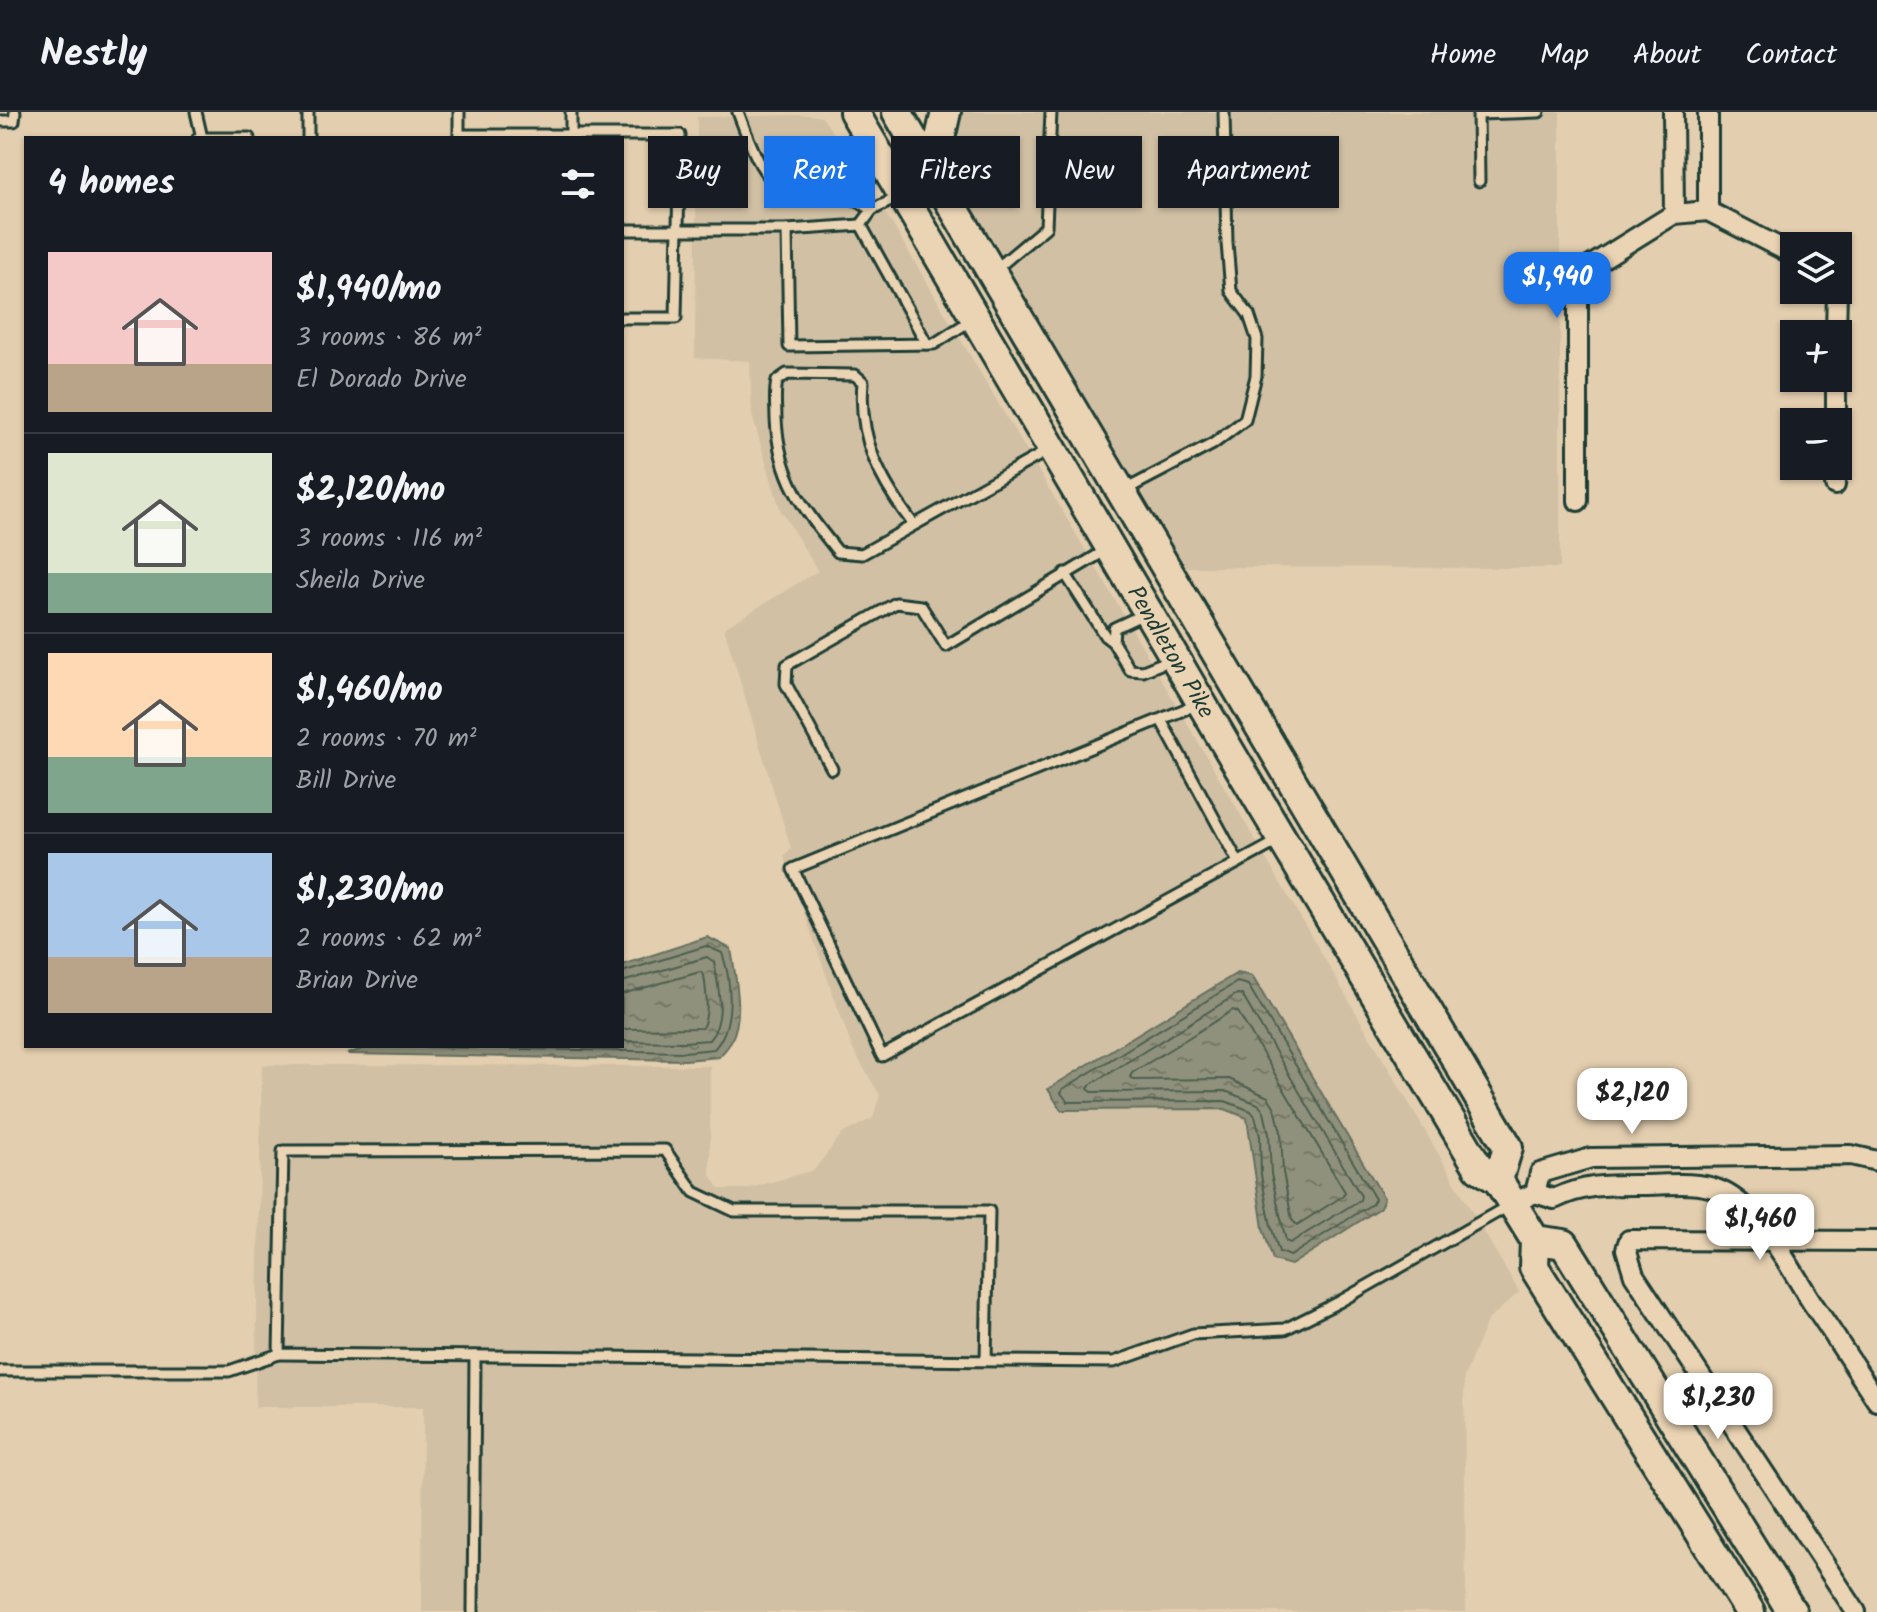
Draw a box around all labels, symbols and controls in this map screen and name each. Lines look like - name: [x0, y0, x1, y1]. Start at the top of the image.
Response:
- text: Nestly: [40, 25, 147, 85]
- text: Home: [1430, 33, 1496, 78]
- text: Map: [1540, 33, 1589, 78]
- text: About: [1633, 33, 1701, 78]
- text: Contact: [1745, 33, 1837, 78]
- chip: Buy: [648, 136, 748, 208]
- chip: Rent: [764, 136, 875, 208]
- chip: Filters: [891, 136, 1020, 208]
- chip: New: [1036, 136, 1142, 208]
- chip: Apartment: [1158, 136, 1339, 208]
- text: 4 homes: [48, 157, 175, 211]
- icon: filters: [556, 162, 600, 206]
- map controls: [1780, 232, 1852, 480]
- button: layers: [1780, 232, 1852, 304]
- pin: $1,940: [1492, 252, 1622, 320]
- text: $1,940: [1522, 257, 1592, 299]
- text: $1,940/mo: [296, 263, 441, 317]
- icon: home: [112, 284, 208, 380]
- text: 3 rooms · 86 m²: [296, 317, 481, 359]
- button: +: [1780, 320, 1852, 392]
- text: El Dorado Drive: [296, 359, 467, 401]
- button: −: [1780, 408, 1852, 480]
- text: $2,120/mo: [296, 464, 445, 518]
- icon: home: [112, 485, 208, 581]
- text: 3 rooms · 116 m²: [296, 518, 482, 560]
- text: Sheila Drive: [296, 560, 425, 602]
- street label: Pendleton Pike: [1115, 578, 1225, 727]
- text: $1,460/mo: [296, 664, 443, 718]
- icon: home: [112, 685, 208, 781]
- text: 2 rooms · 70 m²: [296, 718, 477, 760]
- text: Bill Drive: [296, 760, 396, 802]
- text: $1,230/mo: [296, 864, 444, 918]
- icon: home: [112, 885, 208, 981]
- text: 2 rooms · 62 m²: [296, 918, 481, 960]
- text: Brian Drive: [296, 960, 418, 1002]
- pin: $2,120: [1567, 1068, 1697, 1136]
- text: $2,120: [1595, 1073, 1669, 1115]
- pin: $1,460: [1695, 1194, 1825, 1262]
- text: $1,460: [1724, 1199, 1796, 1241]
- pin: $1,230: [1653, 1373, 1783, 1441]
- text: $1,230: [1682, 1378, 1754, 1420]

